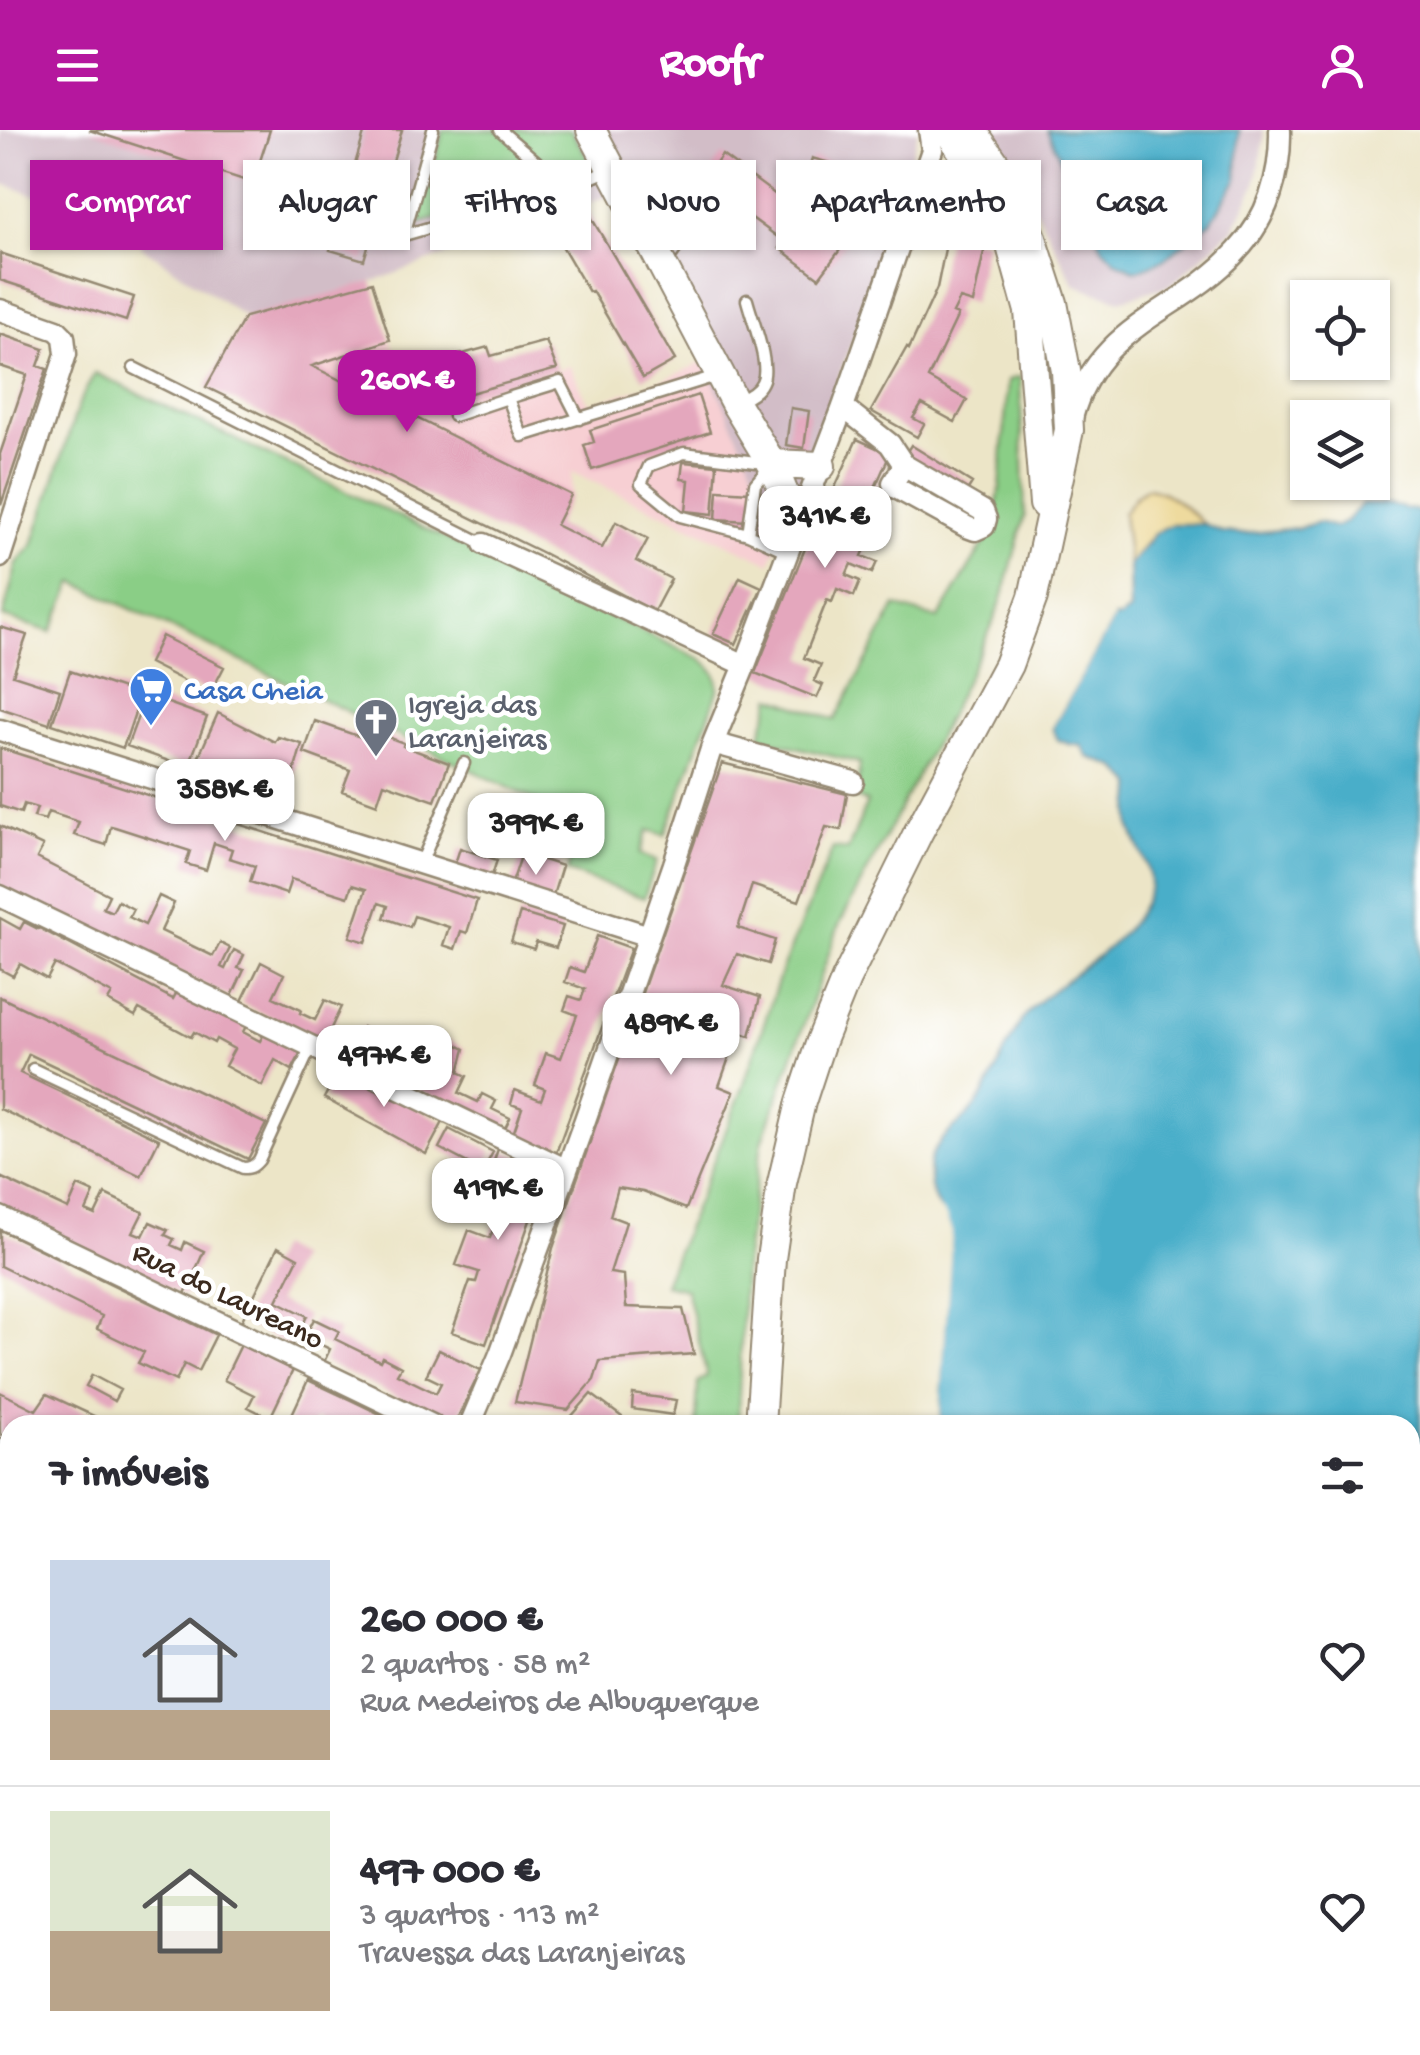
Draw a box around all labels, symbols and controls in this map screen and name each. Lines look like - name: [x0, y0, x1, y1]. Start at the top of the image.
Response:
- icon: menu: [50, 38, 105, 93]
- icon: person: [1315, 38, 1370, 93]
- text: Roofr: [660, 39, 760, 92]
- chip: Comprar: [30, 160, 223, 250]
- chip: Alugar: [243, 160, 410, 250]
- chip: Filtros: [430, 160, 591, 250]
- chip: Novo: [611, 160, 756, 250]
- chip: Apartamento: [776, 160, 1041, 250]
- chip: Casa: [1061, 160, 1202, 250]
- map controls: [1290, 280, 1390, 500]
- button: locate: [1290, 280, 1390, 380]
- pin: 260K €: [326, 350, 488, 435]
- text: 260K €: [360, 363, 454, 401]
- button: layers: [1290, 400, 1390, 500]
- pin: 341K €: [744, 486, 906, 571]
- text: 341K €: [781, 499, 869, 537]
- supermarket icon: Casa Cheia: [128, 666, 174, 727]
- place label: Casa Cheia: [184, 676, 324, 711]
- place label: Igreja das Laranjeiras: [408, 690, 547, 759]
- church icon: Igreja das Laranjeiras: [353, 697, 399, 758]
- pin: 358K €: [144, 759, 306, 844]
- text: 358K €: [177, 772, 273, 810]
- pin: 399K €: [455, 793, 617, 878]
- text: 399K €: [490, 806, 582, 844]
- pin: 489K €: [590, 993, 752, 1078]
- text: 489K €: [625, 1006, 717, 1044]
- pin: 497K €: [303, 1025, 465, 1110]
- text: 497K €: [338, 1038, 430, 1076]
- pin: 419K €: [417, 1158, 579, 1243]
- text: 419K €: [454, 1171, 542, 1209]
- street label: Rua do Laureano: [126, 1237, 328, 1359]
- icon: filters: [1315, 1448, 1370, 1503]
- text: 7 imóveis: [50, 1451, 207, 1500]
- text: 260 000 €: [360, 1598, 542, 1647]
- icon: home: [130, 1600, 250, 1720]
- icon: heart: [1315, 1633, 1370, 1688]
- text: 2 quartos · 58 m²: [360, 1647, 591, 1685]
- text: Rua Medeiros de Albuquerque: [360, 1685, 759, 1723]
- text: 497 000 €: [360, 1849, 539, 1898]
- icon: home: [130, 1851, 250, 1971]
- icon: heart: [1315, 1884, 1370, 1939]
- text: 3 quartos · 113 m²: [360, 1898, 600, 1936]
- text: Travessa das Laranjeiras: [360, 1936, 684, 1974]

